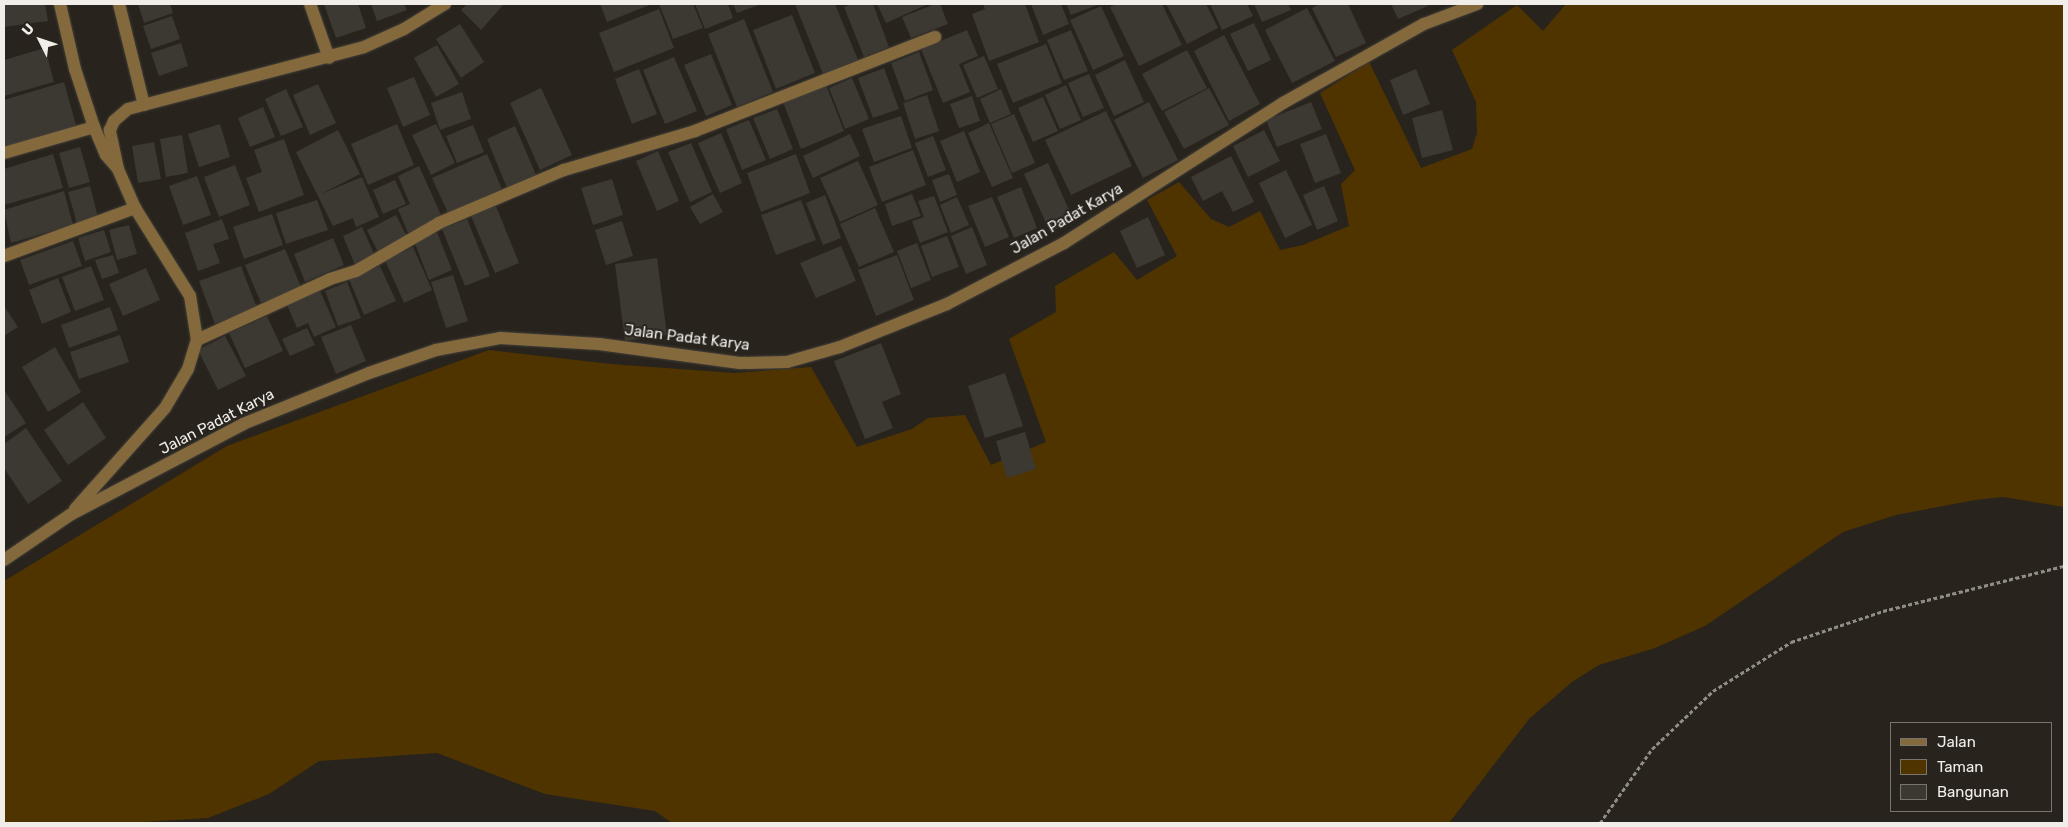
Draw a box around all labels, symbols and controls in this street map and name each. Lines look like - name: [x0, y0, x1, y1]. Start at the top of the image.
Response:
- north arrow: [15, 15, 65, 65]
- text: U: [19, 20, 38, 39]
- street label: Jalan Padat Karya: [1008, 180, 1126, 258]
- street label: Jalan Padat Karya: [623, 321, 751, 355]
- street label: Jalan Padat Karya: [157, 385, 277, 459]
- legend: [1890, 722, 2053, 812]
- text: Jalan: [1937, 733, 1976, 751]
- text: Taman: [1937, 758, 1983, 776]
- text: Bangunan: [1937, 783, 2009, 801]

